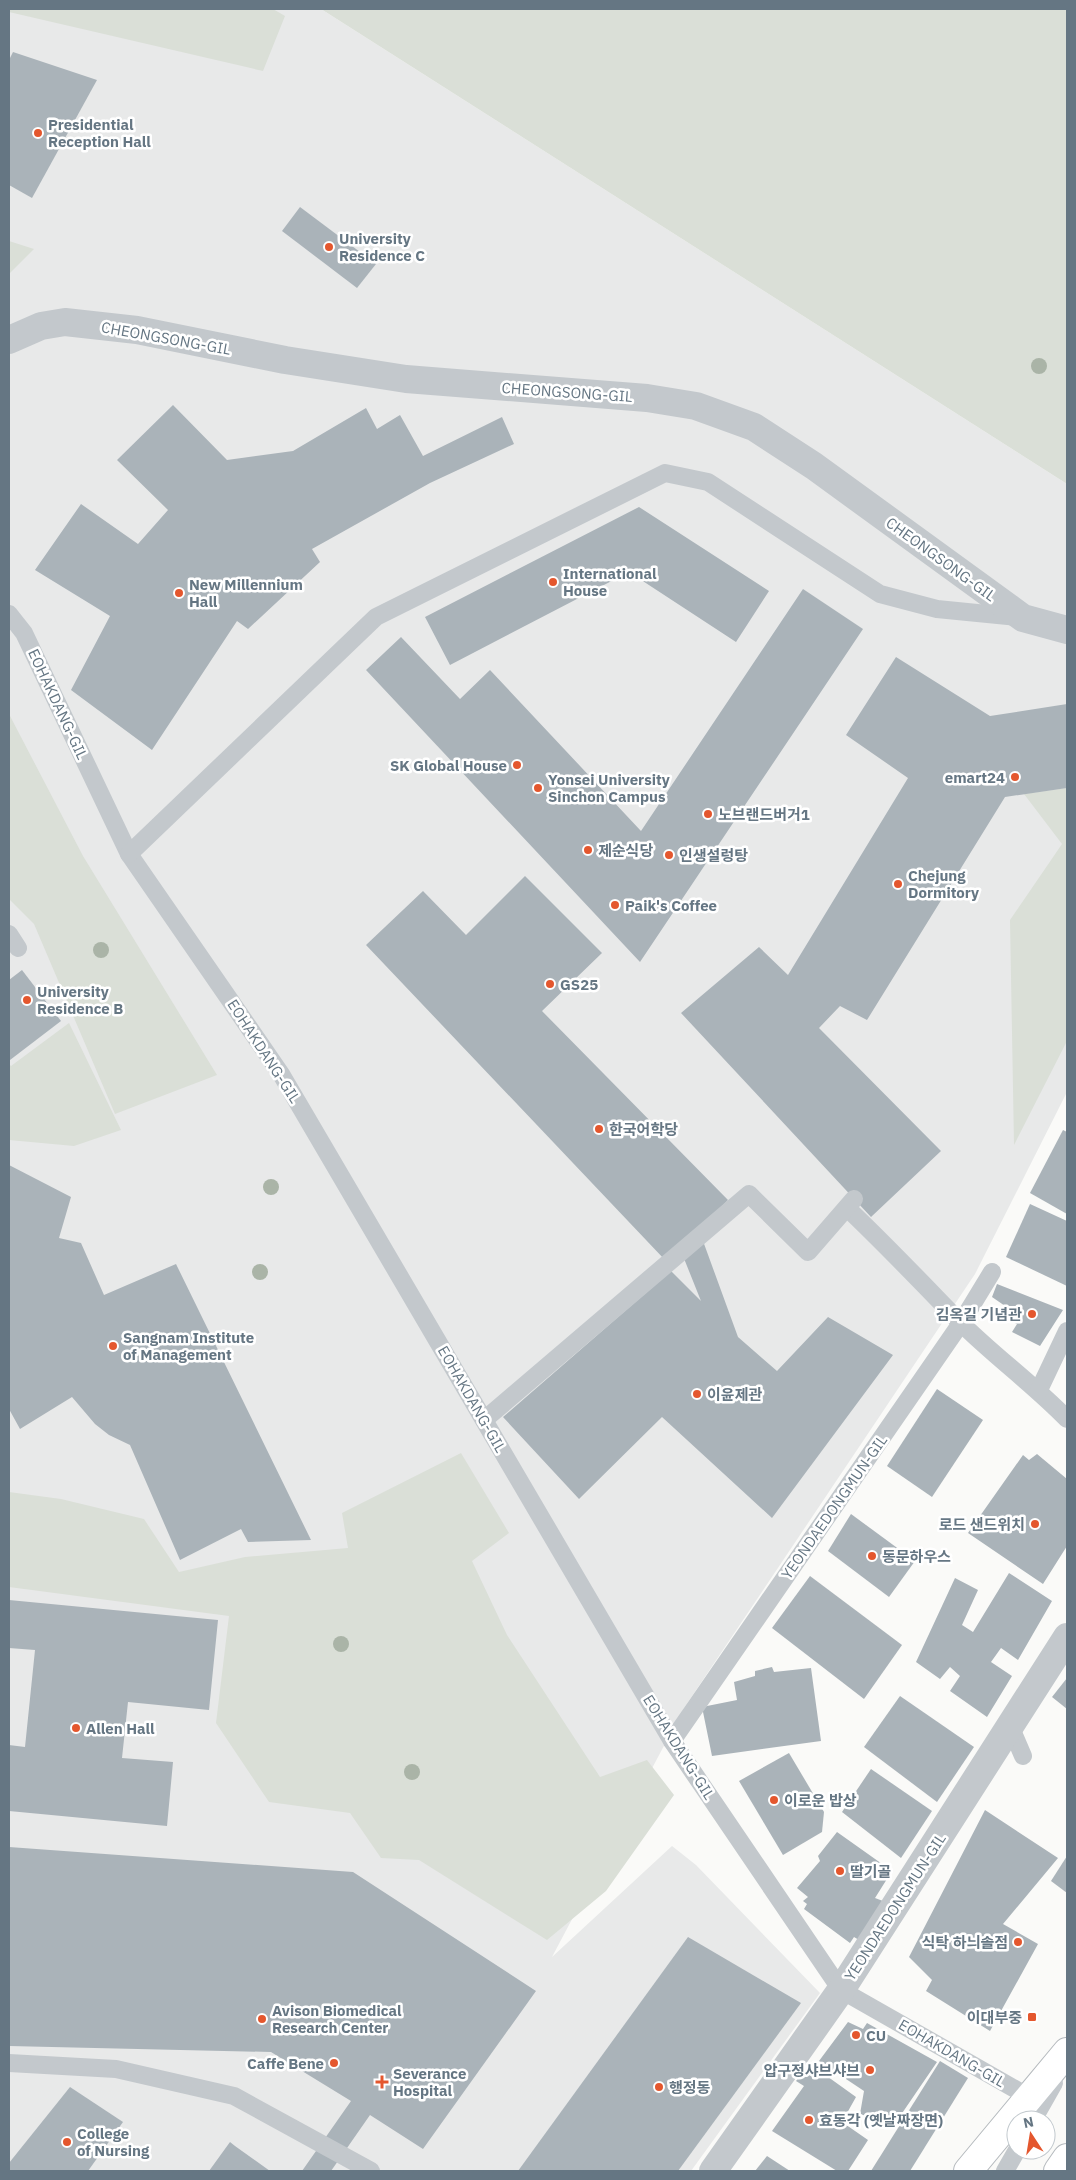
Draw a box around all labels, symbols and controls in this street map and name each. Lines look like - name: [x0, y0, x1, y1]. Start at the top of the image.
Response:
- place label: Presidential Reception Hall: [48, 115, 151, 151]
- marker: Presidential Reception Hall: [32, 127, 44, 139]
- place label: University Residence C: [339, 229, 425, 265]
- marker: University Residence C: [323, 241, 335, 253]
- street label: CHEONGSONG-GIL: [100, 317, 233, 359]
- street label: CHEONGSONG-GIL: [501, 378, 633, 406]
- street label: CHEONGSONG-GIL: [882, 513, 1000, 605]
- place label: International House: [563, 564, 657, 600]
- place label: New Millennium Hall: [189, 575, 303, 611]
- marker: International House: [547, 576, 559, 588]
- marker: New Millennium Hall: [173, 587, 185, 599]
- street label: EOHAKDANG-GIL: [24, 646, 92, 763]
- place label: SK Global House: [390, 756, 507, 775]
- marker: SK Global House: [511, 759, 523, 771]
- place label: emart24: [945, 768, 1005, 787]
- place label: Yonsei University Sinchon Campus: [548, 770, 670, 806]
- marker: emart24: [1009, 771, 1021, 783]
- marker: Yonsei University Sinchon Campus: [532, 782, 544, 794]
- place label: 노브랜드버거1: [718, 805, 810, 824]
- marker: 노브랜드버거1: [702, 808, 714, 820]
- place label: 제순식당: [598, 841, 653, 860]
- marker: 제순식당: [582, 844, 594, 856]
- place label: 인생설렁탕: [679, 846, 748, 865]
- marker: 인생설렁탕: [663, 849, 675, 861]
- place label: Chejung Dormitory: [908, 866, 979, 902]
- marker: Chejung Dormitory: [892, 878, 904, 890]
- place label: Paik's Coffee: [625, 896, 717, 915]
- marker: Paik's Coffee: [609, 899, 621, 911]
- place label: GS25: [560, 975, 598, 994]
- marker: GS25: [544, 978, 556, 990]
- place label: University Residence B: [37, 982, 123, 1018]
- marker: University Residence B: [21, 994, 33, 1006]
- street label: EOHAKDANG-GIL: [223, 996, 305, 1107]
- place label: 한국어학당: [609, 1120, 678, 1139]
- marker: 한국어학당: [593, 1123, 605, 1135]
- place label: 김옥길 기념관: [936, 1305, 1022, 1324]
- marker: 김옥길 기념관: [1026, 1308, 1038, 1320]
- place label: Sangnam Institute of Management: [123, 1328, 254, 1364]
- marker: Sangnam Institute of Management: [107, 1340, 119, 1352]
- street label: EOHAKDANG-GIL: [434, 1342, 510, 1456]
- place label: 이윤제관: [707, 1385, 762, 1404]
- marker: 이윤제관: [691, 1388, 703, 1400]
- street label: YEONDAEDONGMUN-GIL: [777, 1431, 891, 1583]
- place label: 로드 샌드위치: [939, 1515, 1025, 1534]
- marker: 로드 샌드위치: [1029, 1518, 1041, 1530]
- place label: 동문하우스: [882, 1547, 951, 1566]
- marker: 동문하우스: [866, 1550, 878, 1562]
- street label: EOHAKDANG-GIL: [639, 1691, 719, 1803]
- place label: Allen Hall: [86, 1719, 155, 1738]
- marker: Allen Hall: [70, 1722, 82, 1734]
- place label: 이로운 밥상: [784, 1791, 857, 1810]
- marker: 이로운 밥상: [768, 1794, 780, 1806]
- street label: YEONDAEDONGMUN-GIL: [840, 1829, 950, 1984]
- place label: 딸기골: [850, 1862, 891, 1881]
- marker: 딸기골: [834, 1865, 846, 1877]
- place label: 식탁 하늬솔점: [922, 1933, 1008, 1952]
- marker: 식탁 하늬솔점: [1012, 1936, 1024, 1948]
- place label: Avison Biomedical Research Center: [272, 2001, 402, 2037]
- place label: 이대부중: [967, 2008, 1022, 2027]
- marker: 이대부중: [1026, 2011, 1038, 2023]
- marker: Avison Biomedical Research Center: [256, 2013, 268, 2025]
- street label: EOHAKDANG-GIL: [895, 2015, 1009, 2091]
- place label: CU: [866, 2026, 886, 2045]
- marker: CU: [850, 2029, 862, 2041]
- place label: Caffe Bene: [247, 2054, 324, 2073]
- marker: Caffe Bene: [328, 2057, 340, 2069]
- place label: 압구정샤브샤브: [763, 2061, 860, 2080]
- place label: Severance Hospital: [393, 2064, 466, 2100]
- marker: 압구정샤브샤브: [864, 2064, 876, 2076]
- marker: Severance Hospital: [375, 2075, 389, 2089]
- place label: 행정동: [669, 2078, 711, 2097]
- marker: 행정동: [653, 2081, 665, 2093]
- north arrow: [1006, 2110, 1056, 2160]
- place label: 효동각 (옛날짜장면): [819, 2111, 943, 2130]
- text: N: [1021, 2112, 1035, 2132]
- marker: 효동각 (옛날짜장면): [803, 2114, 815, 2126]
- place label: College of Nursing: [77, 2124, 150, 2160]
- marker: College of Nursing: [61, 2136, 73, 2148]

